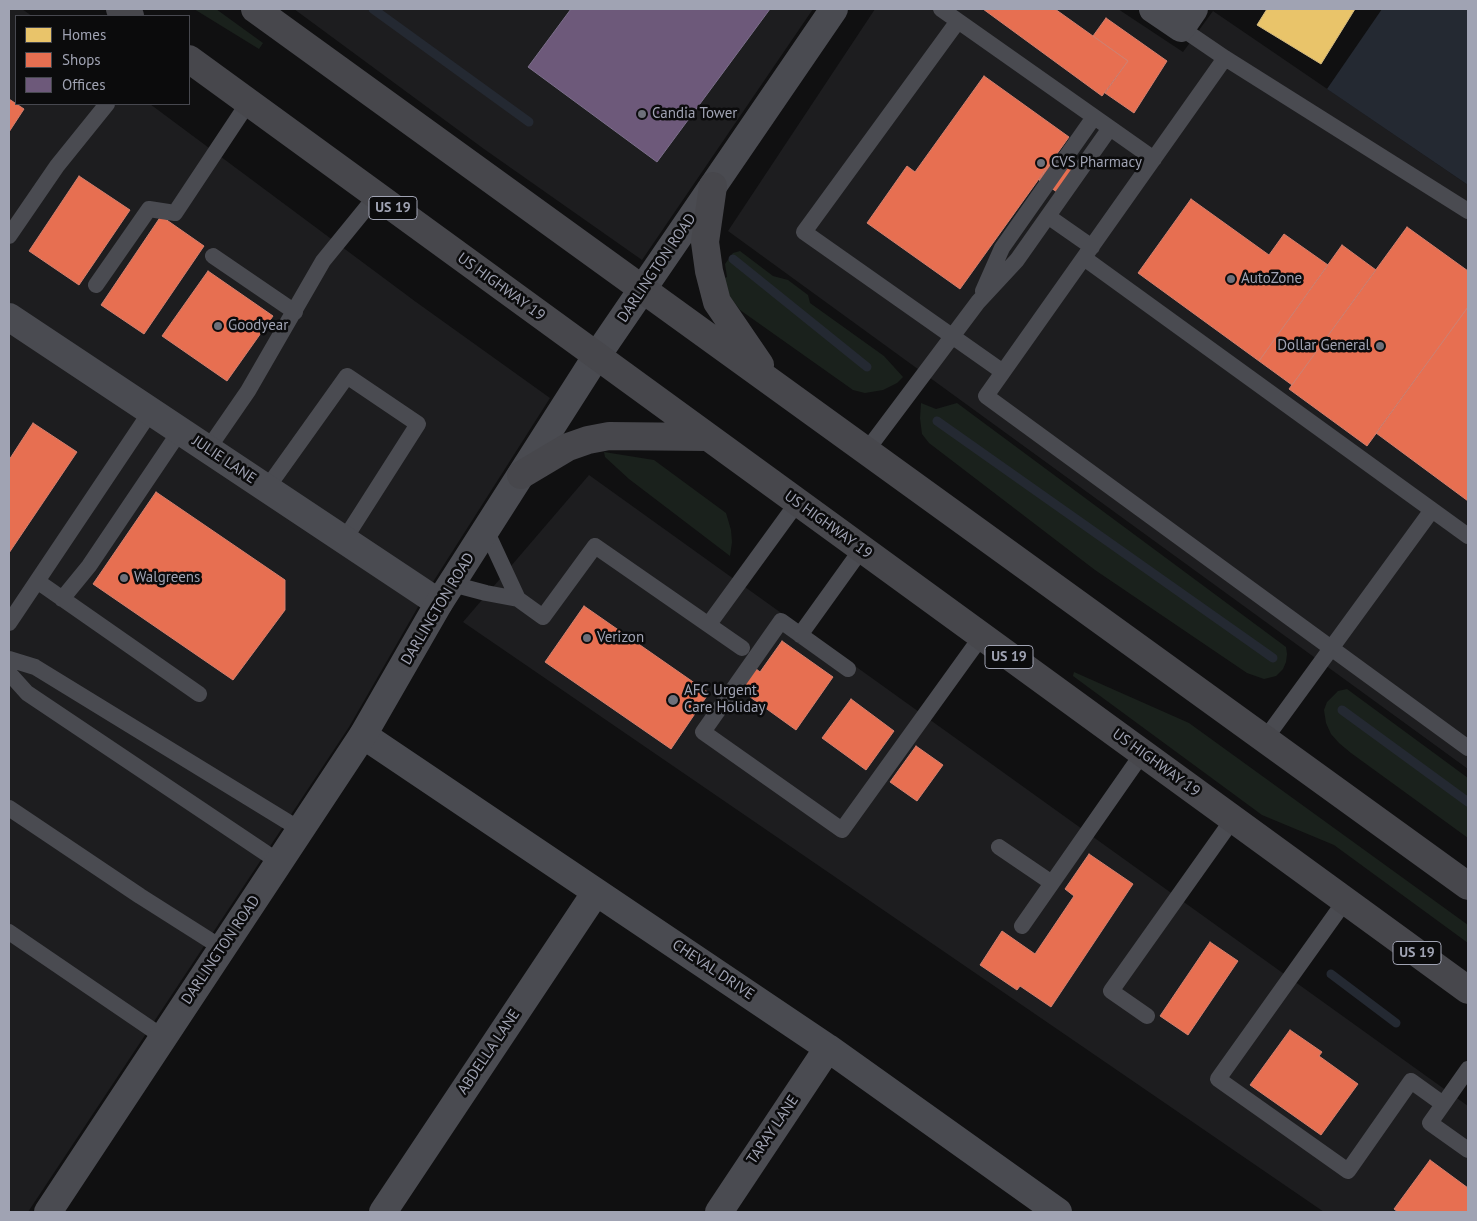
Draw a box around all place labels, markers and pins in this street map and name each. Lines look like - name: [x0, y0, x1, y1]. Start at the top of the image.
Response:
- place label: Candia Tower: [652, 105, 737, 123]
- marker: Candia Tower: [636, 108, 648, 120]
- place label: CVS Pharmacy: [1051, 154, 1142, 172]
- marker: CVS Pharmacy: [1035, 157, 1047, 169]
- place label: AutoZone: [1241, 270, 1302, 288]
- marker: AutoZone: [1225, 273, 1237, 285]
- place label: Goodyear: [228, 317, 288, 335]
- marker: Goodyear: [212, 320, 224, 332]
- place label: Dollar General: [1277, 337, 1370, 355]
- marker: Dollar General: [1374, 340, 1386, 352]
- place label: Walgreens: [134, 569, 200, 587]
- marker: Walgreens: [118, 572, 130, 584]
- place label: Verizon: [597, 629, 644, 647]
- marker: Verizon: [581, 632, 593, 644]
- place label: AFC Urgent Care Holiday: [684, 682, 765, 717]
- marker: AFC Urgent Care Holiday: [666, 693, 680, 707]

